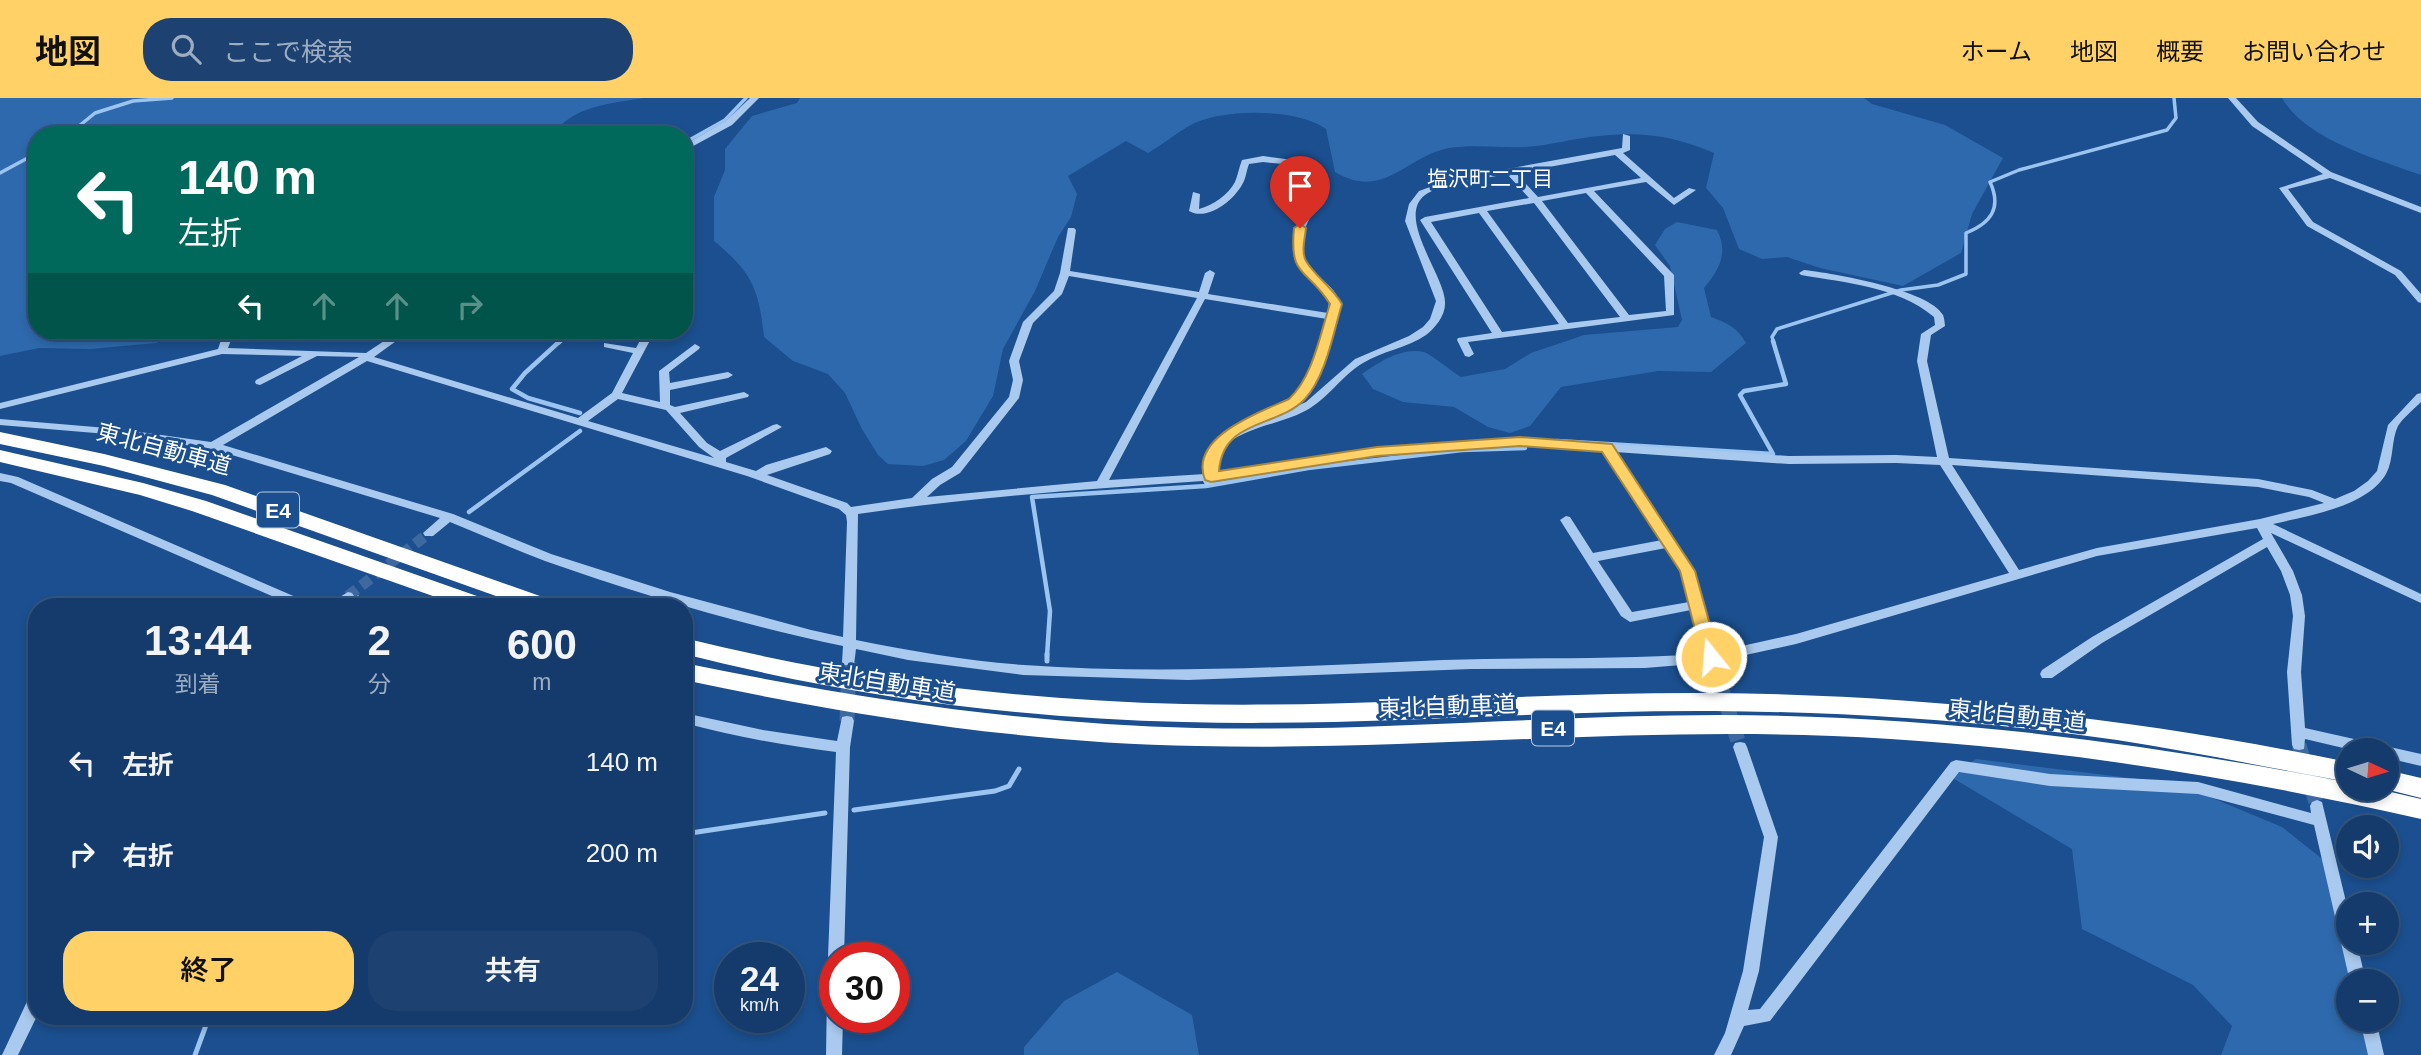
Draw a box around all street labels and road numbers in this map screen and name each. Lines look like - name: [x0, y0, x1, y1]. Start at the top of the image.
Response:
- street label: 東北自動車道: [94, 419, 234, 479]
- road number: E4: [257, 492, 299, 528]
- street label: 東北自動車道: [817, 658, 957, 706]
- street label: 東北自動車道: [1378, 691, 1516, 721]
- street label: 東北自動車道: [1947, 695, 2087, 735]
- road number: E4: [1532, 710, 1574, 746]

